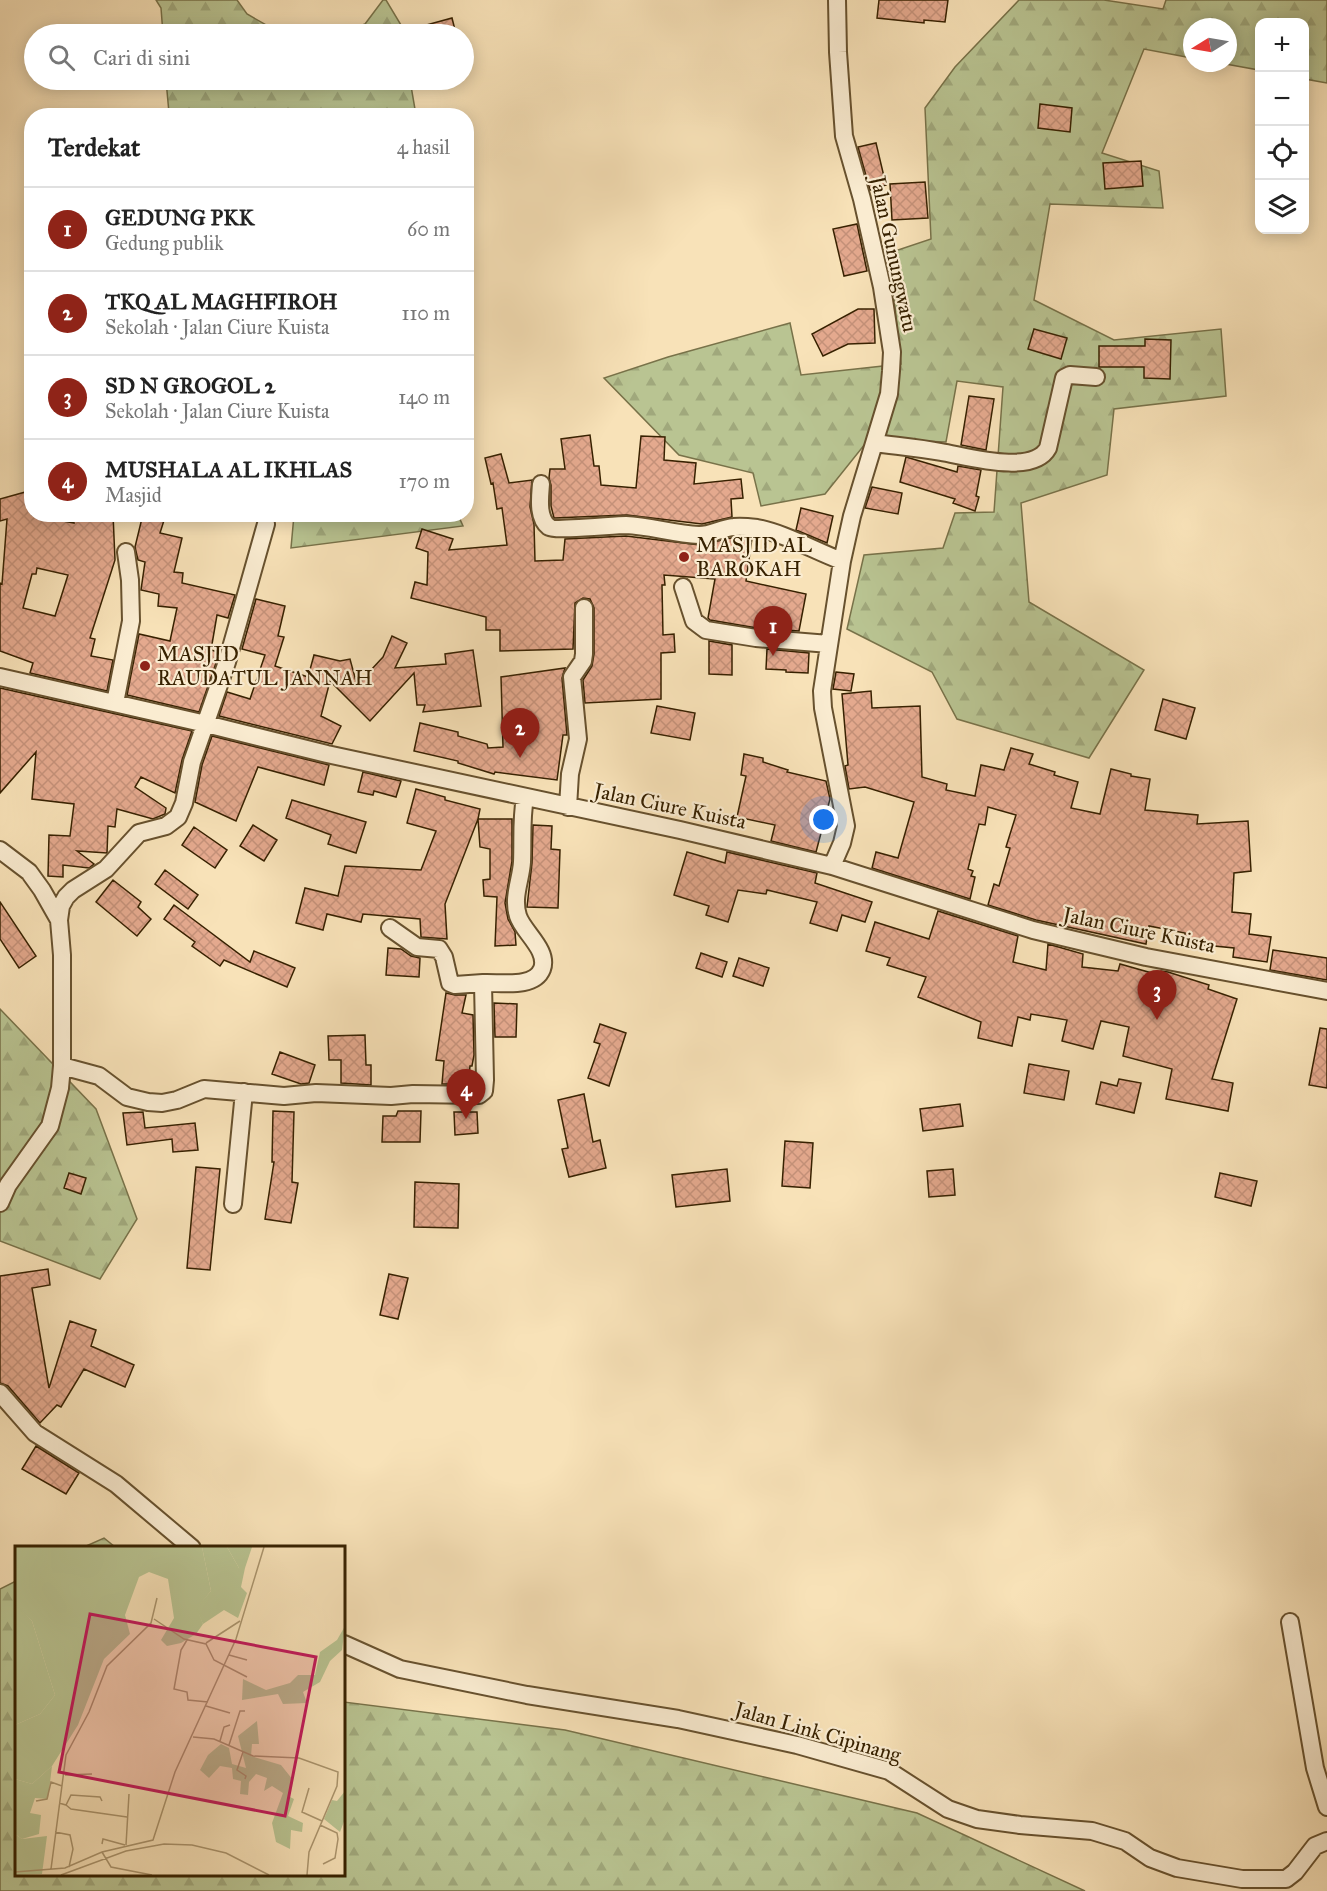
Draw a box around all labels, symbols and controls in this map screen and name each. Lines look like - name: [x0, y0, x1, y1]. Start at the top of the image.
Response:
- north arrow: [1183, 18, 1237, 72]
- map controls: [1255, 18, 1309, 234]
- button: +: [1255, 18, 1309, 72]
- search box: [24, 24, 474, 90]
- icon: search: [45, 41, 78, 74]
- text: Cari di sini: [93, 44, 190, 71]
- button: −: [1255, 72, 1309, 126]
- button: locate: [1255, 126, 1309, 180]
- text: Terdekat: [48, 131, 140, 163]
- text: 4 hasil: [397, 135, 450, 159]
- street label: Jalan Gunungwatu: [864, 172, 923, 334]
- button: layers: [1255, 180, 1309, 234]
- text: GEDUNG PKK: [105, 204, 254, 231]
- text: 1: [64, 217, 71, 241]
- text: 60 m: [407, 217, 450, 241]
- text: Gedung publik: [105, 231, 224, 255]
- text: TKQ AL MAGHFIROH: [105, 288, 338, 315]
- text: 2: [63, 301, 72, 325]
- text: 110 m: [402, 301, 450, 325]
- text: Sekolah · Jalan Ciure Kuista: [105, 315, 329, 339]
- text: SD N GROGOL 2: [105, 372, 275, 399]
- text: 3: [64, 385, 72, 409]
- text: 140 m: [398, 385, 450, 409]
- text: Sekolah · Jalan Ciure Kuista: [105, 399, 329, 423]
- text: MUSHALA AL IKHLAS: [105, 456, 352, 483]
- text: 4: [62, 469, 73, 493]
- text: 170 m: [399, 469, 450, 493]
- text: Masjid: [105, 483, 162, 507]
- place label: MASJID AL BAROKAH: [696, 532, 813, 582]
- marker: MASJID AL BAROKAH: [677, 550, 691, 564]
- pin: 1: [754, 606, 792, 656]
- place label: MASJID RAUDATUL JANNAH: [157, 641, 373, 691]
- marker: MASJID RAUDATUL JANNAH: [138, 659, 152, 673]
- pin: 2: [500, 708, 540, 758]
- street label: Jalan Ciure Kuista: [590, 777, 749, 835]
- your location: [809, 805, 838, 834]
- street label: Jalan Ciure Kuista: [1059, 901, 1218, 959]
- pin: 3: [1138, 970, 1176, 1020]
- pin: 4: [446, 1070, 486, 1119]
- inset map: [15, 1546, 345, 1876]
- street label: Jalan Link Cipinang: [730, 1695, 904, 1768]

